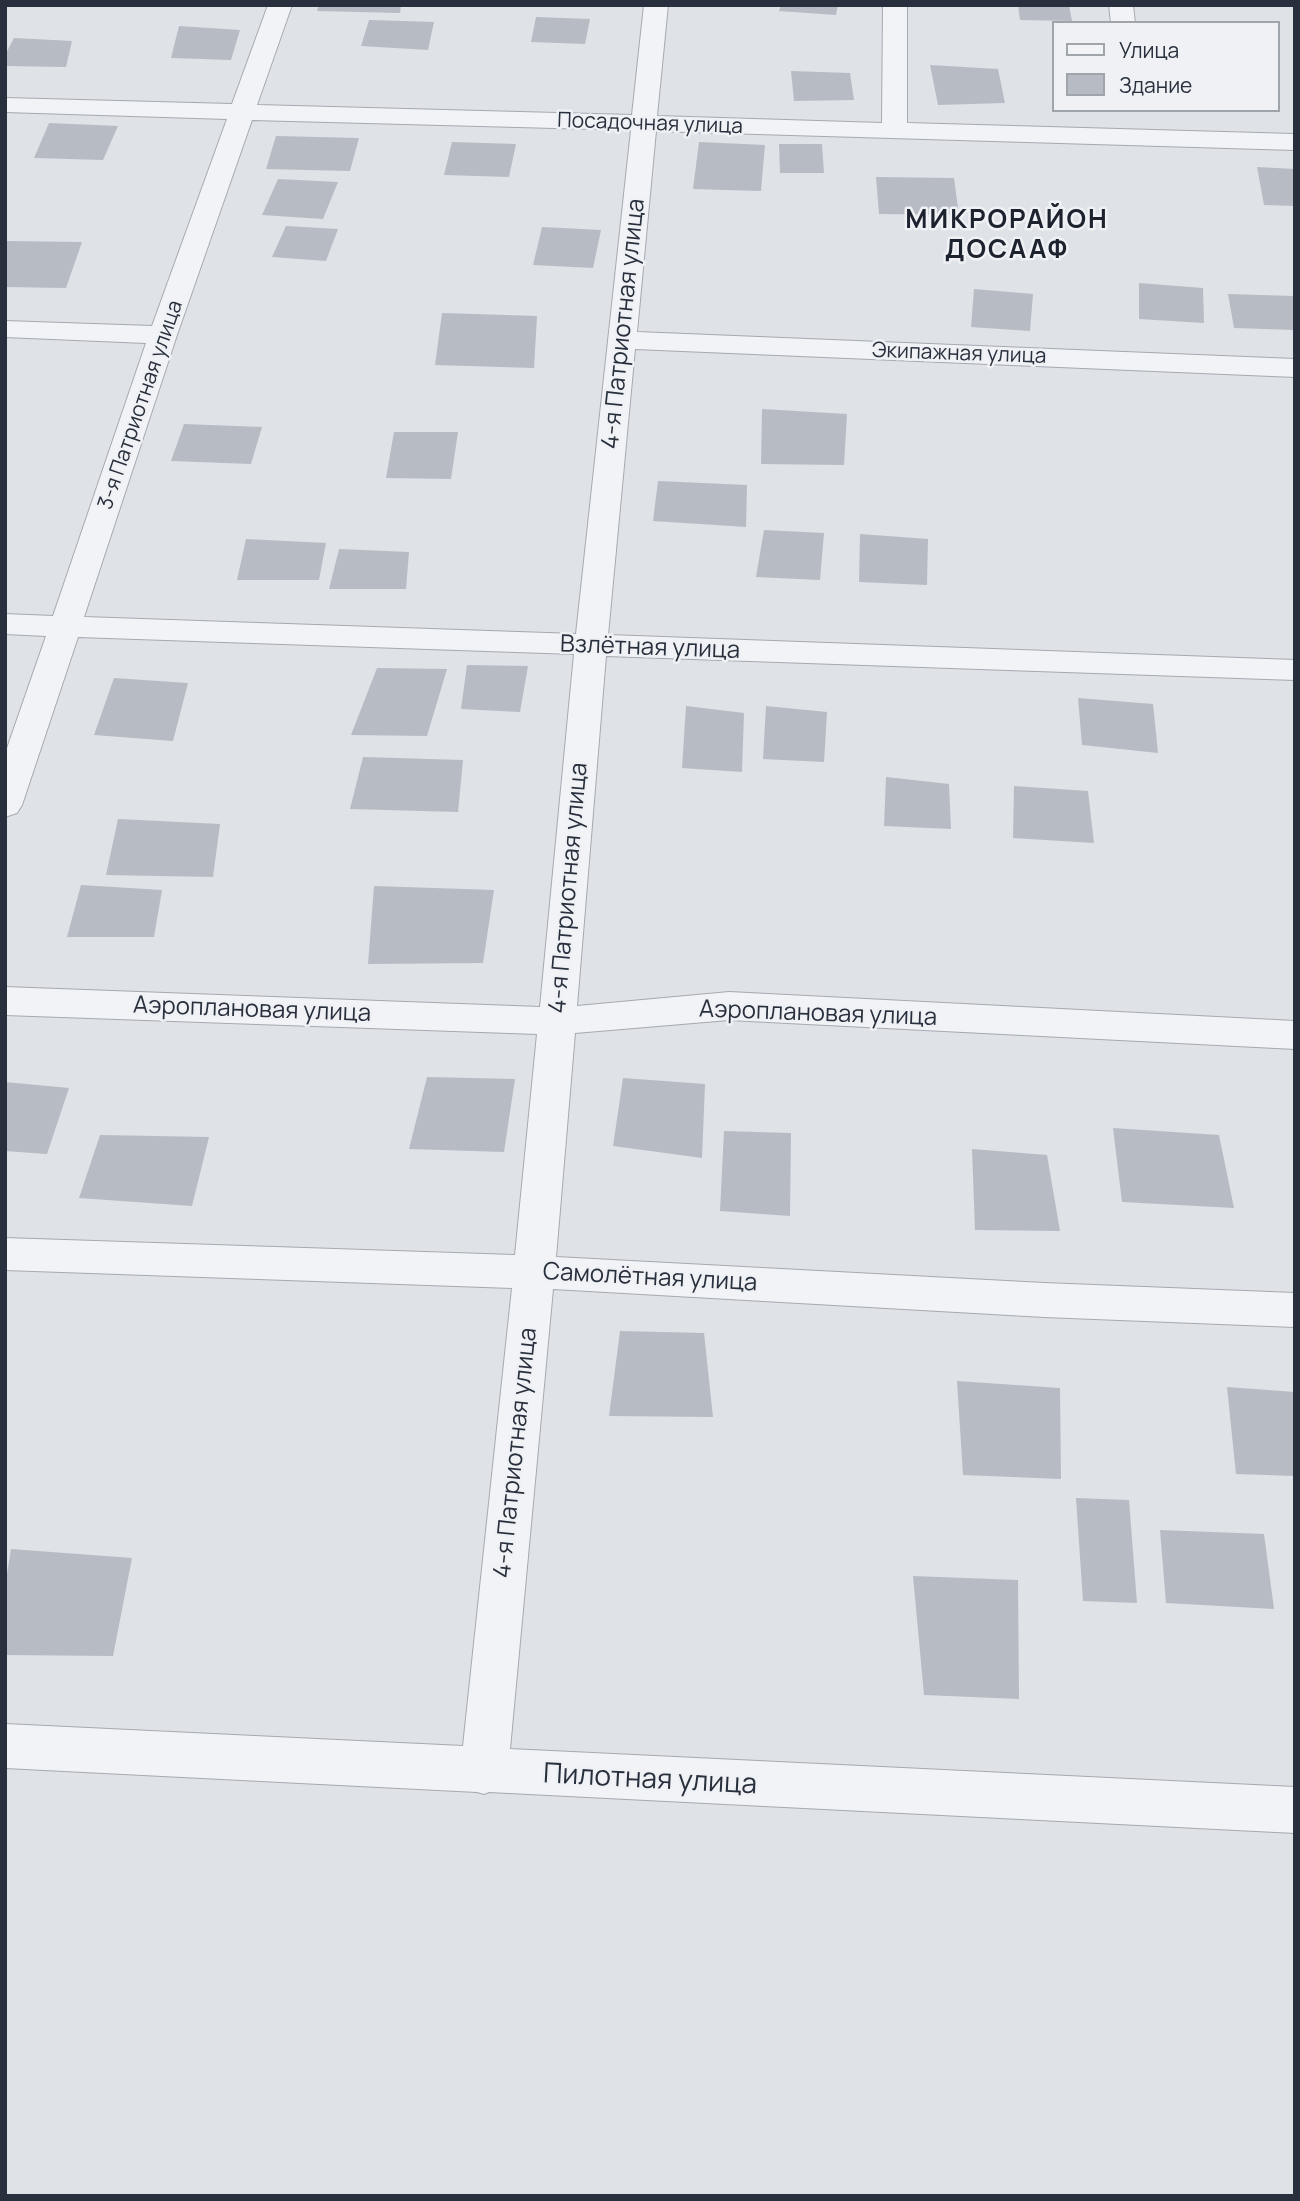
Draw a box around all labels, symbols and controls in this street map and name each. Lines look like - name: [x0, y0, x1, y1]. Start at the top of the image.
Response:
- legend: [1052, 21, 1279, 112]
- text: Улица: [1119, 36, 1179, 64]
- text: Здание: [1119, 71, 1192, 99]
- street label: Посадочная улица: [557, 108, 743, 140]
- street label: 4-я Патриотная улица: [597, 197, 651, 451]
- district label: МИКРОРАЙОН ДОСААФ: [907, 205, 1107, 266]
- street label: 3-я Патриотная улица: [93, 297, 189, 513]
- street label: Экипажная улица: [871, 338, 1047, 370]
- street label: Взлётная улица: [560, 630, 740, 666]
- street label: 4-я Патриотная улица: [544, 761, 594, 1015]
- street label: Аэроплановая улица: [133, 991, 371, 1029]
- street label: Аэроплановая улица: [699, 995, 937, 1033]
- street label: Самолётная улица: [542, 1258, 758, 1298]
- street label: 4-я Патриотная улица: [489, 1326, 543, 1580]
- street label: Пилотная улица: [542, 1758, 758, 1802]

